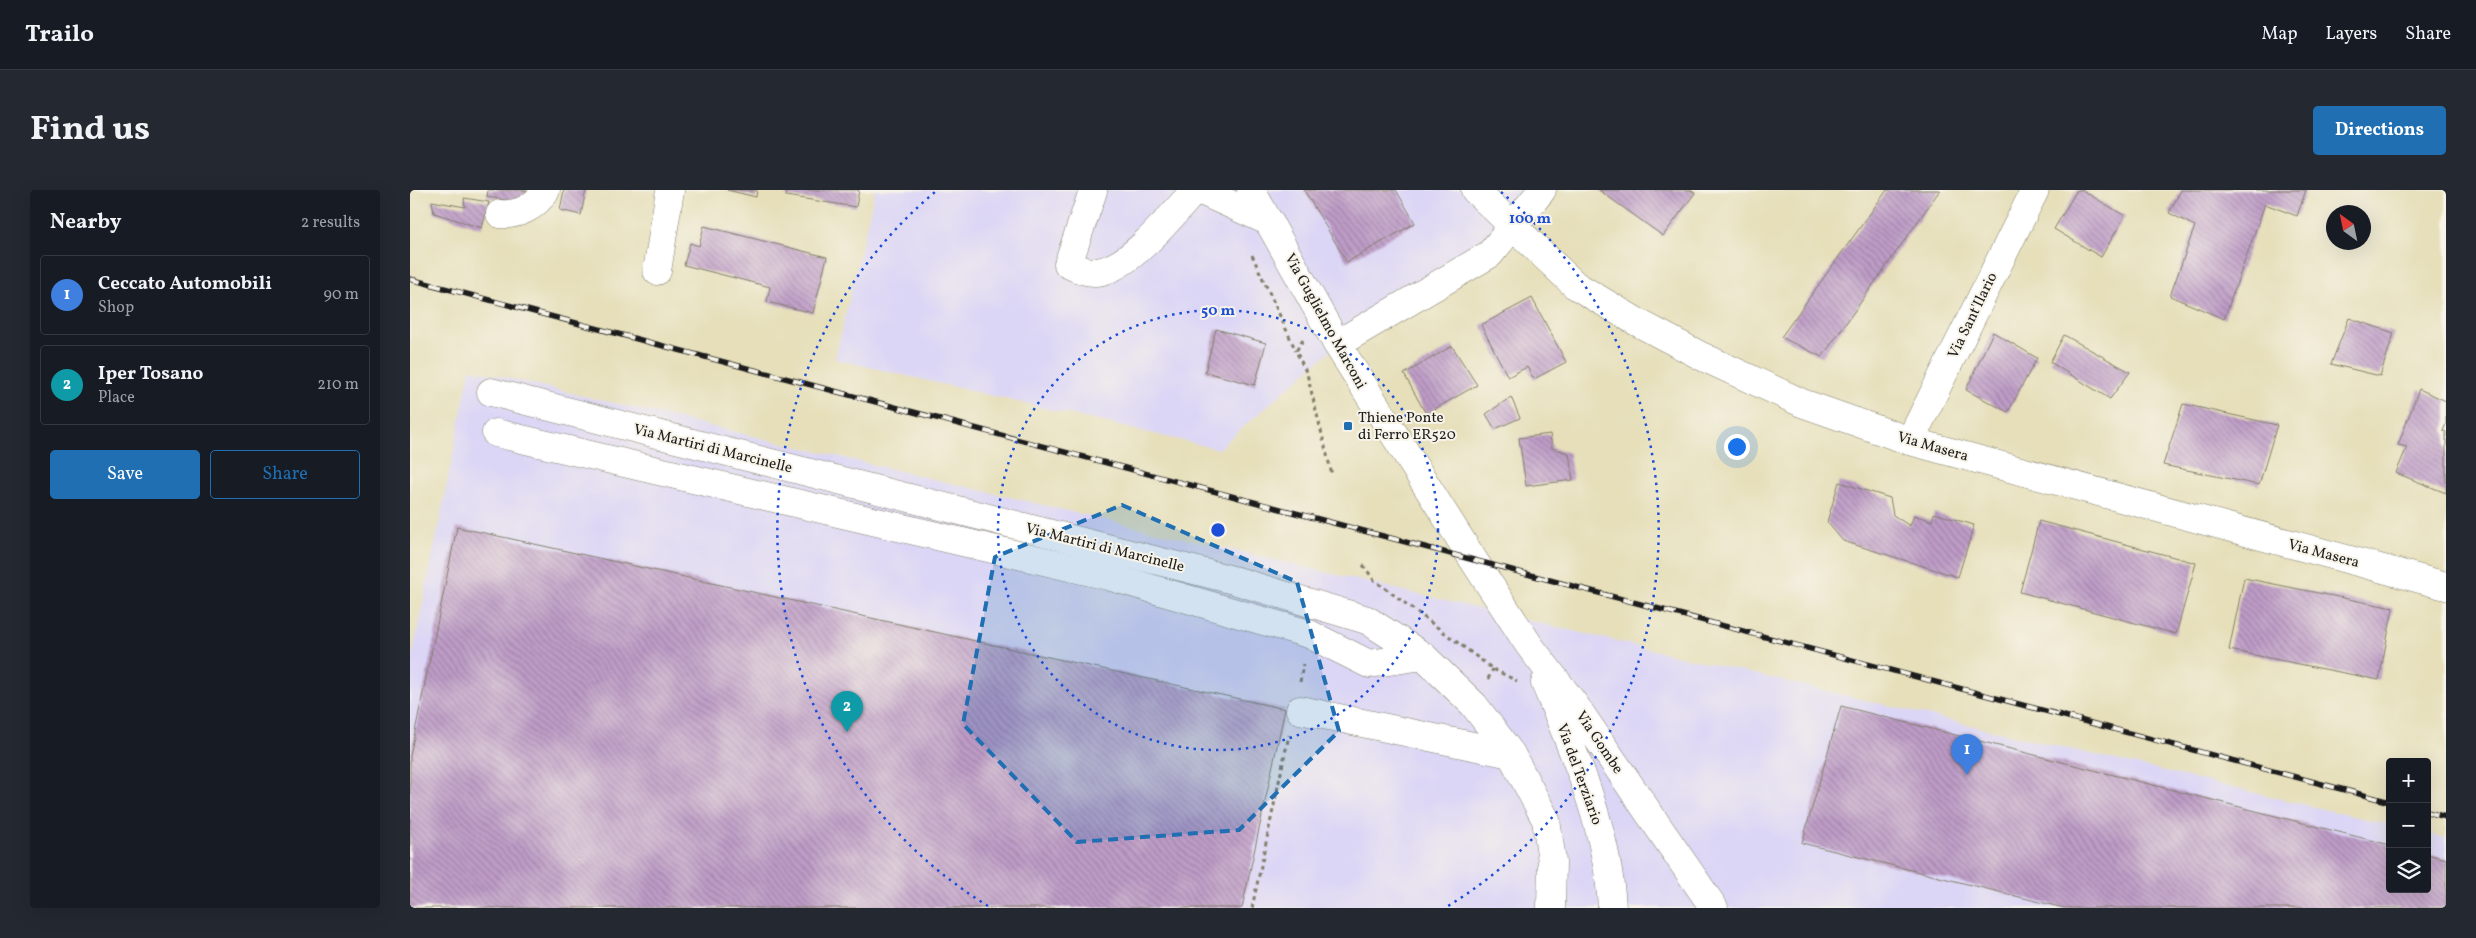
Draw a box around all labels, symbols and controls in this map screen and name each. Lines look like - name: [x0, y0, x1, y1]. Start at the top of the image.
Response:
- text: Trailo: [25, 18, 94, 52]
- text: Map: [2261, 22, 2297, 47]
- text: Layers: [2325, 22, 2377, 47]
- text: Share: [2405, 22, 2451, 47]
- text: Find us: [30, 106, 150, 154]
- button: Directions: [2313, 106, 2446, 155]
- north arrow: [2326, 205, 2371, 250]
- text: Nearby: [50, 208, 121, 237]
- text: 100 m: [1509, 209, 1552, 230]
- text: 2 results: [301, 212, 360, 234]
- street label: Via Guglielmo Marconi: [1279, 250, 1371, 393]
- street label: Via Sant'Ilario: [1943, 269, 2003, 362]
- text: Ceccato Automobili: [98, 271, 272, 297]
- text: 1: [64, 284, 70, 306]
- text: 90 m: [323, 284, 359, 306]
- text: Shop: [98, 297, 134, 319]
- text: 50 m: [1201, 301, 1235, 322]
- text: Iper Tosano: [98, 361, 203, 387]
- text: 2: [63, 374, 71, 396]
- text: 210 m: [317, 374, 359, 396]
- text: Place: [98, 387, 135, 409]
- place label: Thiene Ponte di Ferro ER520: [1358, 408, 1456, 446]
- street label: Via Martiri di Marcinelle: [631, 420, 794, 479]
- marker: Thiene Ponte di Ferro ER520: [1342, 420, 1354, 432]
- street label: Via Masera: [1894, 427, 1971, 468]
- your location: [1724, 434, 1750, 460]
- button: Save: [50, 450, 200, 499]
- button: Share: [210, 450, 360, 499]
- street label: Via Martiri di Marcinelle: [1023, 519, 1186, 578]
- centre of rings: [1209, 521, 1227, 539]
- street label: Via Masera: [2286, 535, 2362, 574]
- pin: 2: [831, 691, 863, 732]
- street label: Via Gombe: [1570, 707, 1628, 779]
- street label: Via del Terziario: [1551, 721, 1607, 828]
- pin: 1: [1951, 734, 1983, 775]
- map controls: [2386, 758, 2431, 893]
- button: +: [2386, 758, 2431, 803]
- button: −: [2386, 803, 2431, 848]
- button: layers: [2386, 848, 2431, 893]

